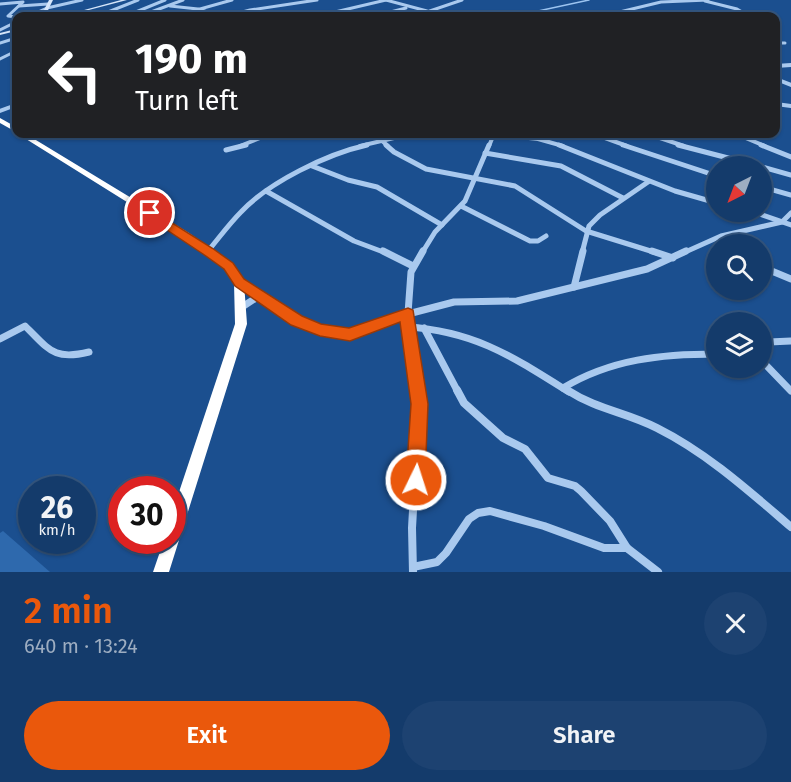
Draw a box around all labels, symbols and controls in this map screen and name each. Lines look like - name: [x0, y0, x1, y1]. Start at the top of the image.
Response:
- text: 190 m: [135, 34, 248, 84]
- icon: left: [36, 36, 114, 114]
- text: Turn left: [135, 85, 238, 117]
- north arrow: [706, 156, 772, 222]
- map controls: [706, 156, 772, 378]
- pin: [124, 187, 175, 238]
- icon: arrive: [133, 196, 166, 229]
- button: search: [706, 234, 772, 300]
- button: layers: [706, 312, 772, 378]
- position arrow: [384, 448, 448, 512]
- speed limit sign: 30: [108, 476, 186, 554]
- text: 26: [41, 490, 73, 526]
- text: km/h: [38, 521, 76, 539]
- text: 2 min: [24, 589, 113, 633]
- button: close: [704, 592, 767, 655]
- text: 640 m · 13:24: [24, 634, 138, 658]
- button: Exit: [24, 701, 390, 770]
- button: Share: [402, 701, 767, 770]

